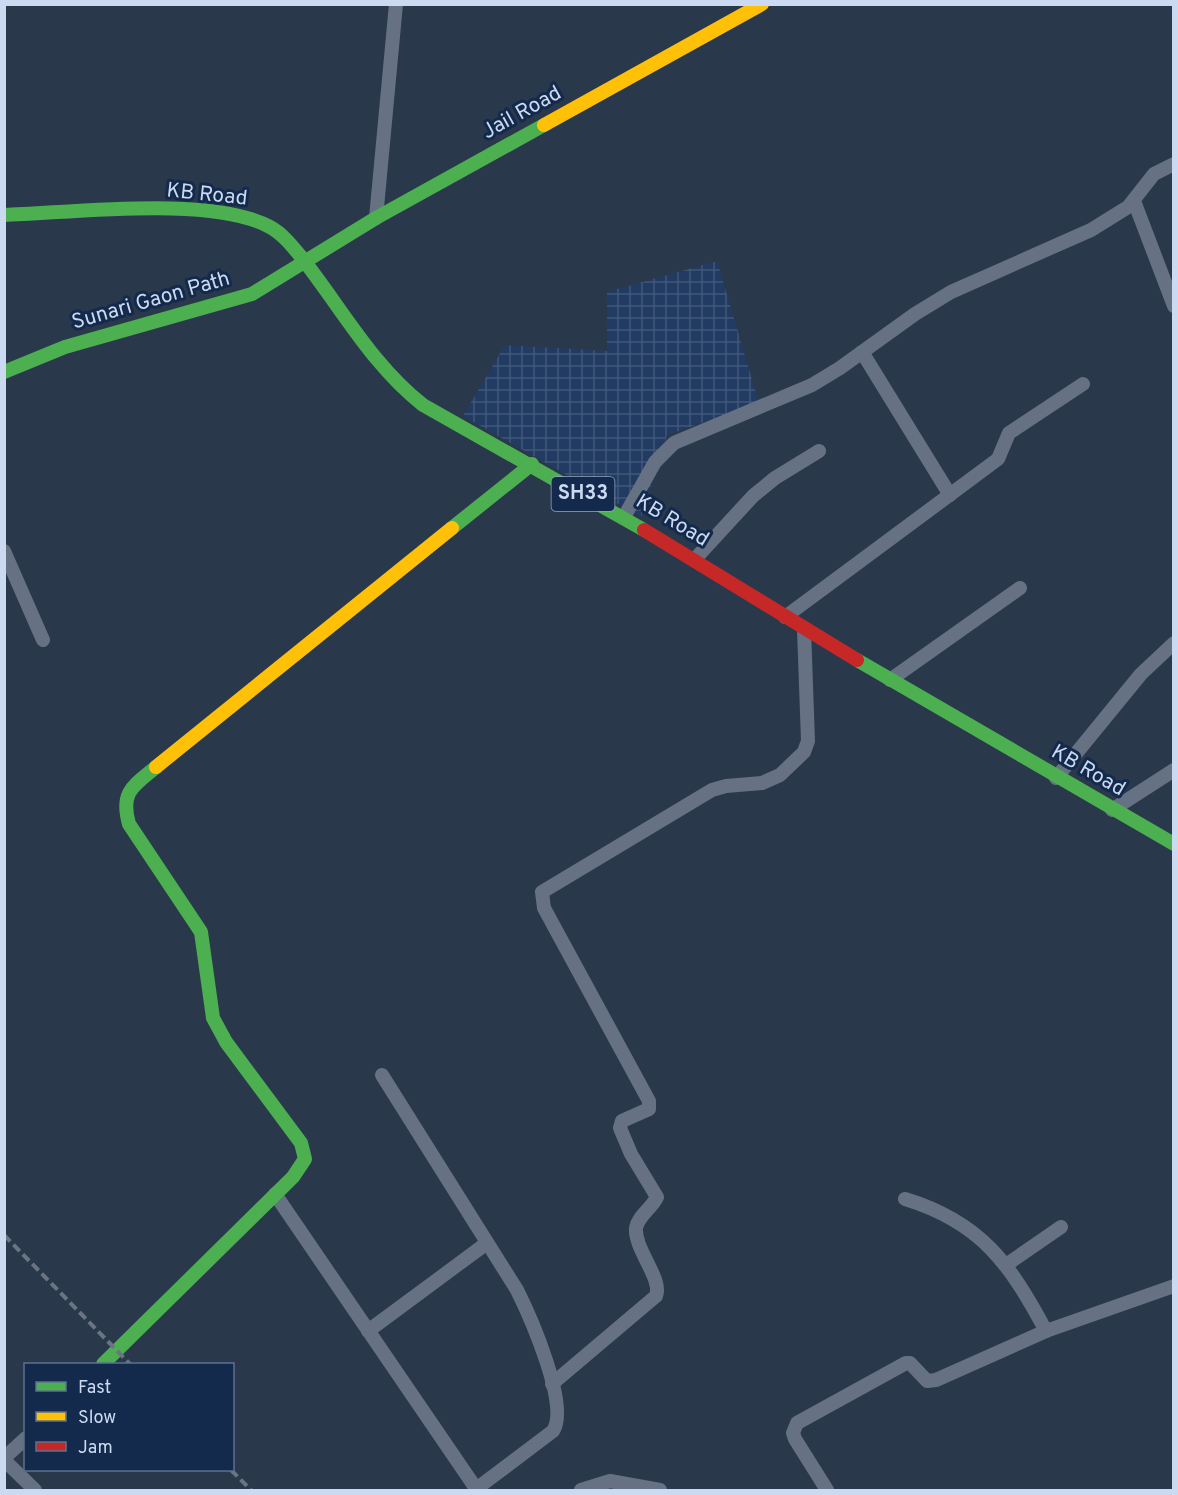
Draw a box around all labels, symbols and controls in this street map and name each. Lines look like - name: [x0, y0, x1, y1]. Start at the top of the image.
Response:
- street label: Jail Road: [477, 80, 567, 146]
- street label: KB Road: [165, 177, 249, 213]
- street label: Sunari Gaon Path: [69, 266, 233, 336]
- road number: SH33: [552, 477, 614, 511]
- street label: KB Road: [630, 489, 714, 553]
- street label: KB Road: [1046, 739, 1130, 803]
- legend: [24, 1363, 234, 1471]
- text: Fast: [78, 1377, 111, 1400]
- text: Slow: [78, 1407, 116, 1430]
- text: Jam: [78, 1437, 113, 1460]

